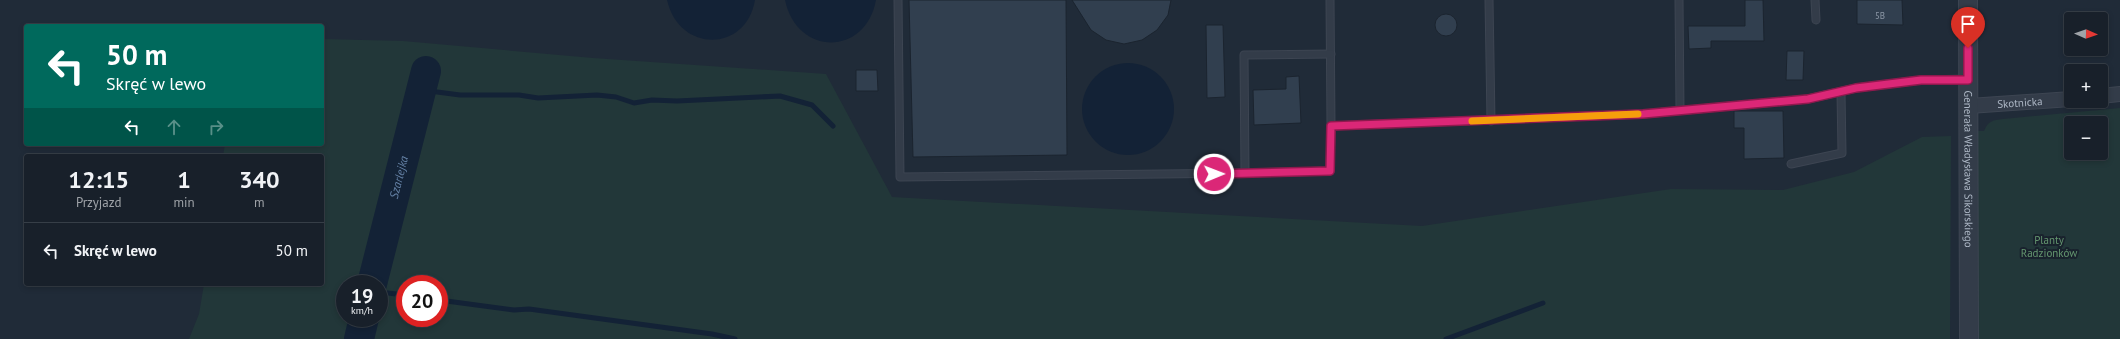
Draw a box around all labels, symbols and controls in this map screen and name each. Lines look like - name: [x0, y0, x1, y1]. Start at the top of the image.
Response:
- pin: [1951, 7.0, 1985, 48]
- house number: 5B: [1875, 10, 1885, 21]
- north arrow: [2064, 12, 2108, 56]
- map controls: [2064, 12, 2108, 160]
- icon: arrive: [1957, 13, 1979, 35]
- text: 50 m: [106, 36, 167, 73]
- icon: left: [40, 40, 92, 92]
- button: +: [2064, 64, 2108, 108]
- text: Skręć w lewo: [106, 72, 206, 95]
- street label: Generała Władysława Sikorskiego: [1961, 90, 1976, 248]
- street label: Skotnicka: [1997, 94, 2043, 111]
- icon: left: [121, 116, 143, 138]
- icon: ahead: [163, 116, 185, 138]
- icon: right: [205, 116, 227, 138]
- button: −: [2064, 116, 2108, 160]
- position arrow: [1193, 153, 1235, 195]
- water label: Szarlejka: [386, 154, 411, 200]
- text: 12:15: [68, 164, 129, 195]
- text: 1: [177, 164, 191, 195]
- text: 340: [239, 164, 280, 195]
- text: Przyjazd: [76, 194, 122, 211]
- text: min: [173, 194, 195, 211]
- text: m: [254, 194, 265, 211]
- park label: Planty Radzionków: [2021, 233, 2077, 260]
- icon: left: [40, 240, 62, 262]
- text: Skręć w lewo: [74, 241, 157, 260]
- text: 50 m: [275, 241, 308, 260]
- speed limit sign: 20: [396, 275, 448, 327]
- text: 19: [351, 283, 373, 309]
- text: km/h: [351, 304, 373, 317]

